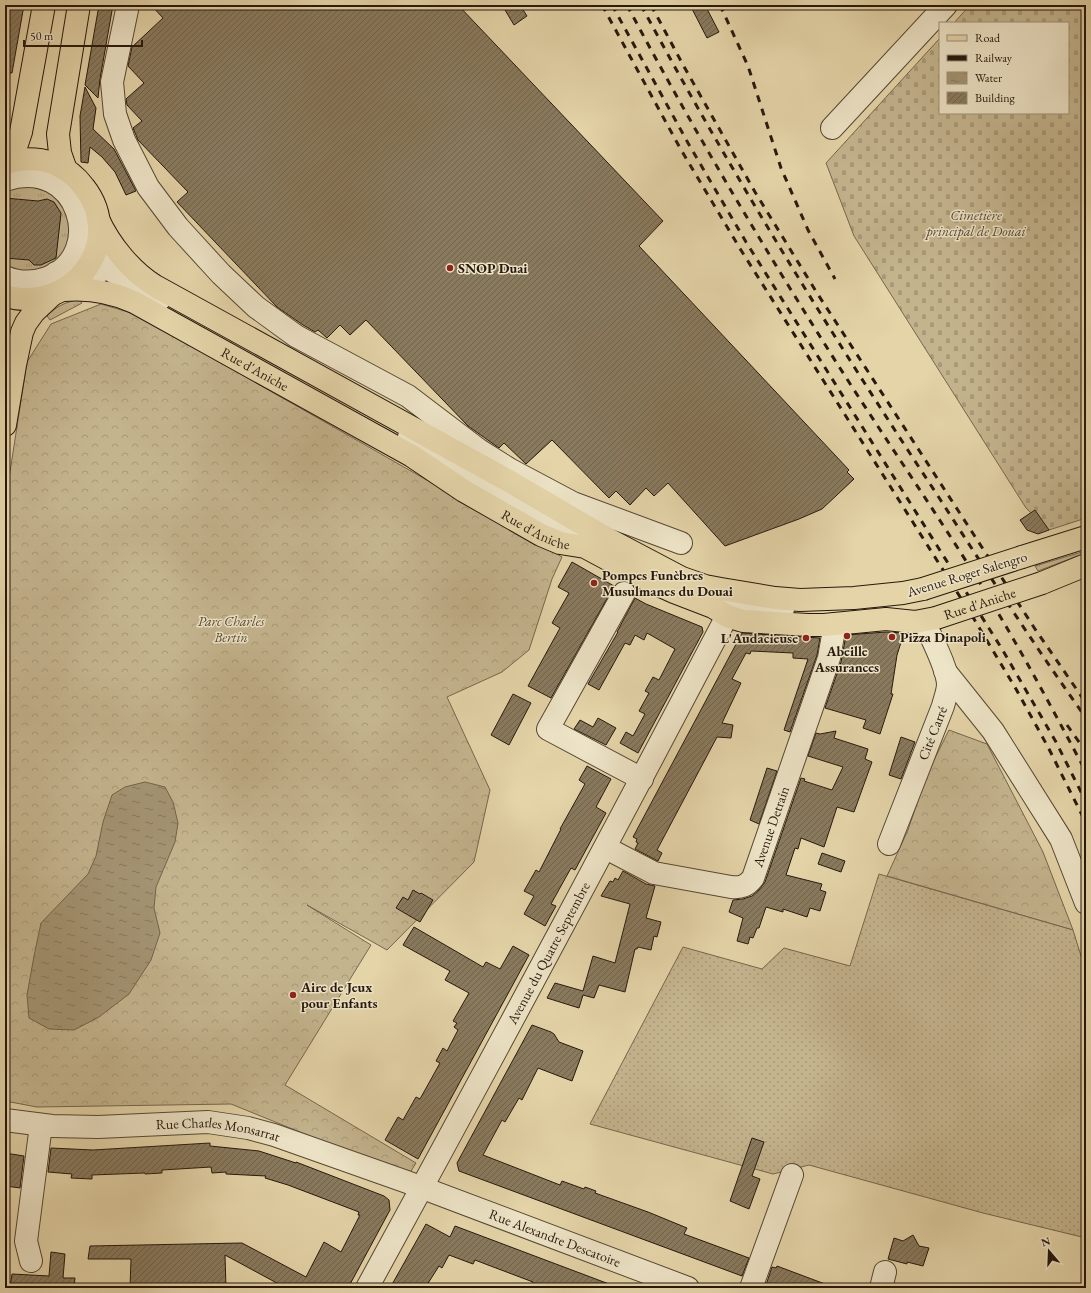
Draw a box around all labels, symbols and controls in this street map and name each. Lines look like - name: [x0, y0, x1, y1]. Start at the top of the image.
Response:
- scale bar: [24, 22, 142, 48]
- legend: [939, 22, 1069, 114]
- text: 50 m: [30, 28, 54, 44]
- text: Road: [975, 30, 1001, 46]
- text: Railway: [975, 50, 1013, 66]
- text: Water: [975, 70, 1002, 86]
- text: Building: [975, 90, 1016, 106]
- park label: Cimetière principal de Douai: [924, 206, 1026, 240]
- place label: SNOP Duai: [458, 259, 527, 277]
- marker: SNOP Duai: [445, 263, 455, 273]
- street label: Rue d'Aniche: [218, 343, 292, 395]
- street label: Rue d'Aniche: [498, 505, 572, 554]
- street label: Avenue Roger Salengro: [904, 547, 1029, 601]
- place label: Pompes Funèbres Musulmanes du Douai: [602, 566, 733, 600]
- marker: Pompes Funèbres Musulmanes du Douai: [589, 578, 599, 588]
- street label: Rue d'Aniche: [941, 583, 1018, 624]
- park label: Parc Charles Bertin: [198, 612, 264, 646]
- place label: Pizza Dinapoli: [900, 628, 986, 646]
- place label: L'Audacieuse: [721, 629, 798, 647]
- marker: Abeille Assurances: [842, 631, 852, 641]
- marker: Pizza Dinapoli: [887, 632, 897, 642]
- marker: L'Audacieuse: [801, 633, 811, 643]
- place label: Abeille Assurances: [814, 642, 879, 676]
- street label: Cité Carré: [914, 703, 951, 763]
- street label: Avenue Detrain: [748, 783, 793, 870]
- street label: Avenue du Quatre Septembre: [502, 878, 594, 1028]
- place label: Aire de Jeux pour Enfants: [300, 978, 377, 1012]
- marker: Aire de Jeux pour Enfants: [288, 990, 298, 1000]
- street label: Rue Charles Monsarrat: [155, 1113, 283, 1146]
- street label: Rue Alexandre Descatoire: [486, 1205, 624, 1271]
- north arrow: [1029, 1231, 1069, 1271]
- text: N: [1039, 1233, 1052, 1250]

